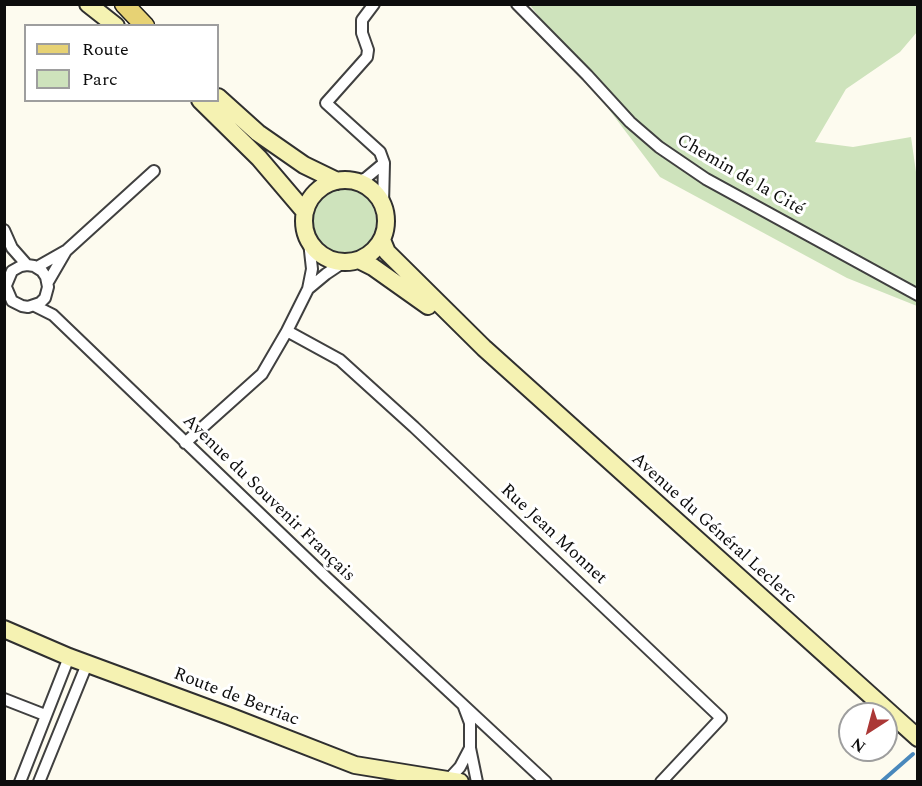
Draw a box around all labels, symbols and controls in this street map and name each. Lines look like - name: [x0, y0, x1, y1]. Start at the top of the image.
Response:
- legend: [24, 24, 219, 102]
- text: Route: [82, 36, 129, 63]
- text: Parc: [82, 66, 118, 93]
- street label: Chemin de la Cité: [672, 131, 808, 221]
- street label: Avenue du Souvenir Français: [177, 411, 359, 587]
- street label: Avenue du Général Leclerc: [626, 449, 800, 609]
- street label: Rue Jean Monnet: [495, 480, 611, 590]
- street label: Route de Berriac: [170, 664, 302, 732]
- north arrow: [838, 702, 898, 762]
- text: N: [846, 731, 871, 758]

